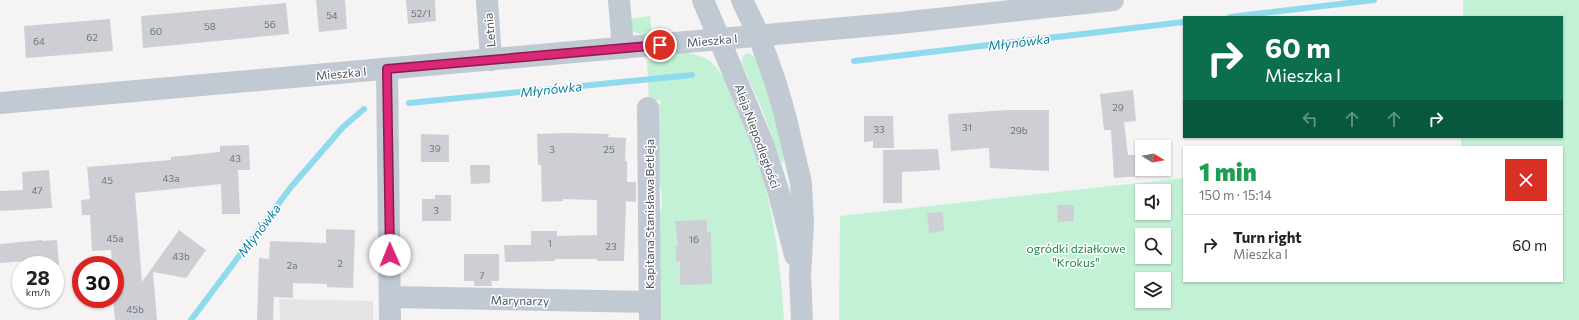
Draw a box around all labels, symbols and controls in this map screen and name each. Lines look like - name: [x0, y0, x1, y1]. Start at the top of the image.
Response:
- house number: 52/1: [411, 7, 431, 19]
- house number: 54: [326, 9, 338, 21]
- street label: Letnia: [481, 12, 497, 48]
- house number: 56: [264, 18, 276, 30]
- house number: 58: [204, 20, 216, 32]
- house number: 60: [150, 25, 162, 37]
- pin: [643, 28, 677, 62]
- water label: Młynówka: [987, 30, 1051, 54]
- text: 60 m: [1265, 30, 1331, 64]
- house number: 62: [86, 31, 98, 43]
- street label: Mieszka I: [686, 31, 738, 49]
- icon: right: [1199, 32, 1251, 84]
- icon: arrive: [649, 34, 671, 56]
- house number: 64: [33, 35, 45, 47]
- street label: Mieszka I: [315, 64, 367, 82]
- text: Mieszka I: [1265, 64, 1341, 86]
- water label: Młynówka: [519, 78, 583, 100]
- street label: Aleja Niepodległości: [733, 82, 783, 190]
- house number: 29: [1112, 101, 1124, 113]
- icon: left: [1299, 108, 1321, 130]
- icon: ahead: [1341, 108, 1363, 130]
- icon: ahead: [1383, 108, 1405, 130]
- icon: right: [1425, 108, 1447, 130]
- house number: 31: [962, 121, 972, 133]
- house number: 33: [873, 123, 885, 135]
- house number: 29b: [1010, 124, 1028, 136]
- street label: Kapitana Stanisława Betleja: [642, 139, 656, 289]
- north arrow: [1135, 140, 1171, 176]
- map controls: [1135, 140, 1171, 308]
- house number: 39: [429, 142, 441, 154]
- house number: 3: [549, 143, 555, 155]
- house number: 25: [603, 143, 615, 155]
- house number: 43: [229, 152, 241, 164]
- text: 1 min: [1199, 157, 1257, 186]
- button: close: [1505, 159, 1547, 201]
- house number: 43a: [163, 172, 179, 184]
- house number: 45: [101, 174, 113, 186]
- house number: 47: [31, 184, 43, 196]
- button: sound: [1135, 184, 1171, 220]
- text: 150 m · 15:14: [1199, 187, 1272, 203]
- water label: Młynówka: [234, 200, 284, 260]
- house number: 3: [433, 204, 439, 216]
- button: search: [1135, 228, 1171, 264]
- text: Turn right: [1233, 228, 1302, 246]
- house number: 45a: [107, 232, 123, 244]
- house number: 16: [689, 233, 699, 245]
- position arrow: [369, 234, 411, 276]
- icon: right: [1199, 234, 1221, 256]
- text: 60 m: [1512, 236, 1547, 254]
- house number: 1: [548, 237, 552, 249]
- house number: 23: [605, 240, 617, 252]
- park label: ogródki działkowe "Krokus": [1026, 241, 1126, 269]
- text: Mieszka I: [1233, 246, 1288, 262]
- house number: 43b: [172, 250, 190, 262]
- speed limit sign: 30: [72, 256, 124, 308]
- house number: 2: [337, 257, 343, 269]
- house number: 2a: [287, 259, 297, 271]
- text: 28: [26, 265, 50, 289]
- house number: 7: [479, 269, 485, 281]
- button: layers: [1135, 272, 1171, 308]
- text: km/h: [26, 286, 50, 298]
- street label: Marynarzy: [490, 292, 550, 308]
- house number: 45b: [126, 303, 144, 315]

